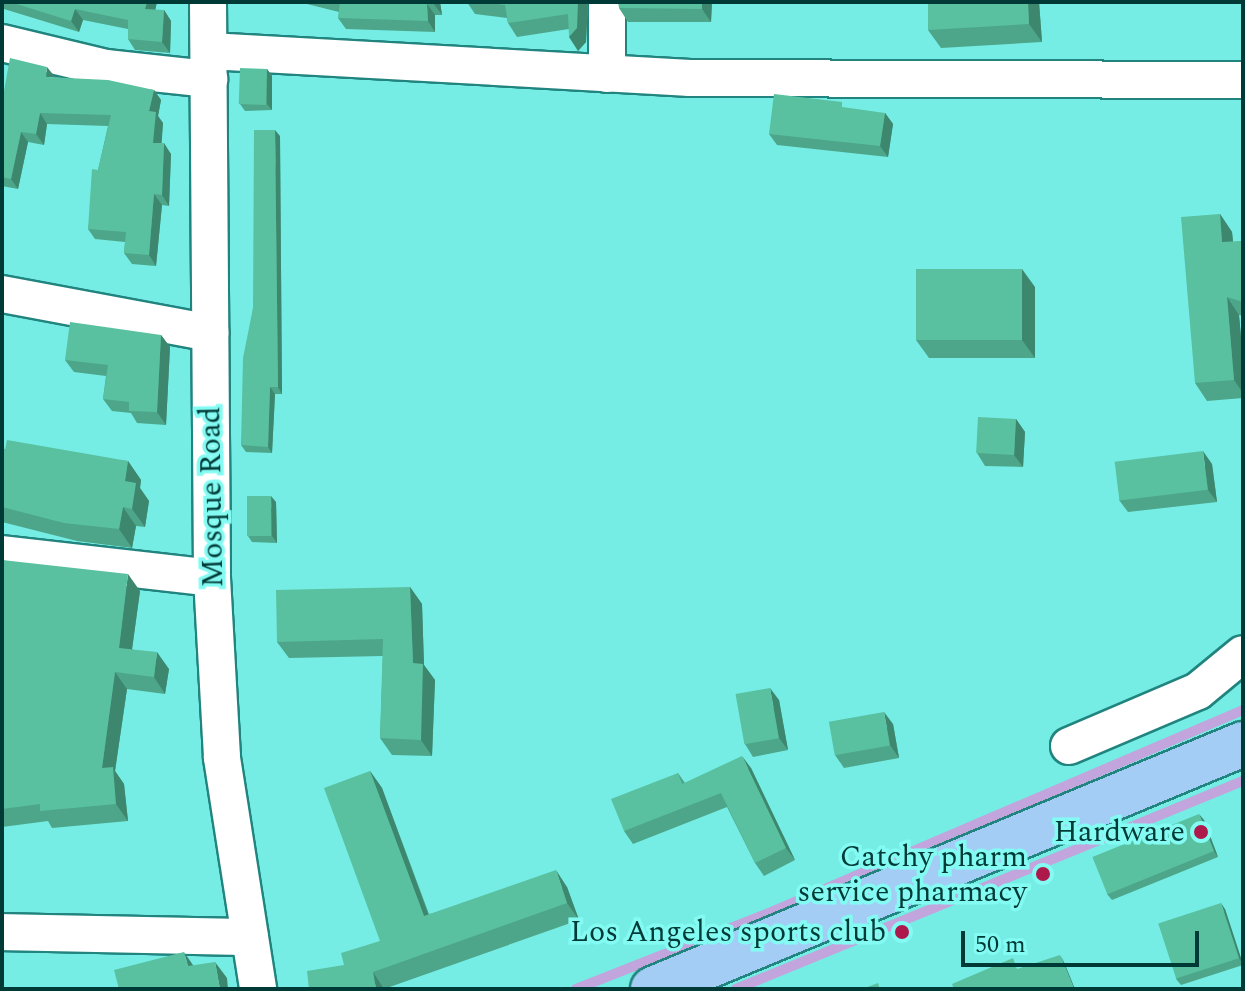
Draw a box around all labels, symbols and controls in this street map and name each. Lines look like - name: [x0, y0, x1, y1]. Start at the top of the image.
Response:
- street label: Mosque Road: [192, 406, 232, 588]
- place label: Hardware: [1054, 814, 1185, 850]
- marker: Hardware: [1192, 823, 1210, 841]
- place label: Catchy pharm service pharmacy: [797, 839, 1027, 910]
- marker: Catchy pharm service pharmacy: [1034, 865, 1052, 883]
- place label: Los Angeles sports club: [570, 914, 886, 950]
- scale bar: [965, 915, 1203, 965]
- marker: Los Angeles sports club: [893, 923, 911, 941]
- text: 50 m: [975, 927, 1026, 963]

